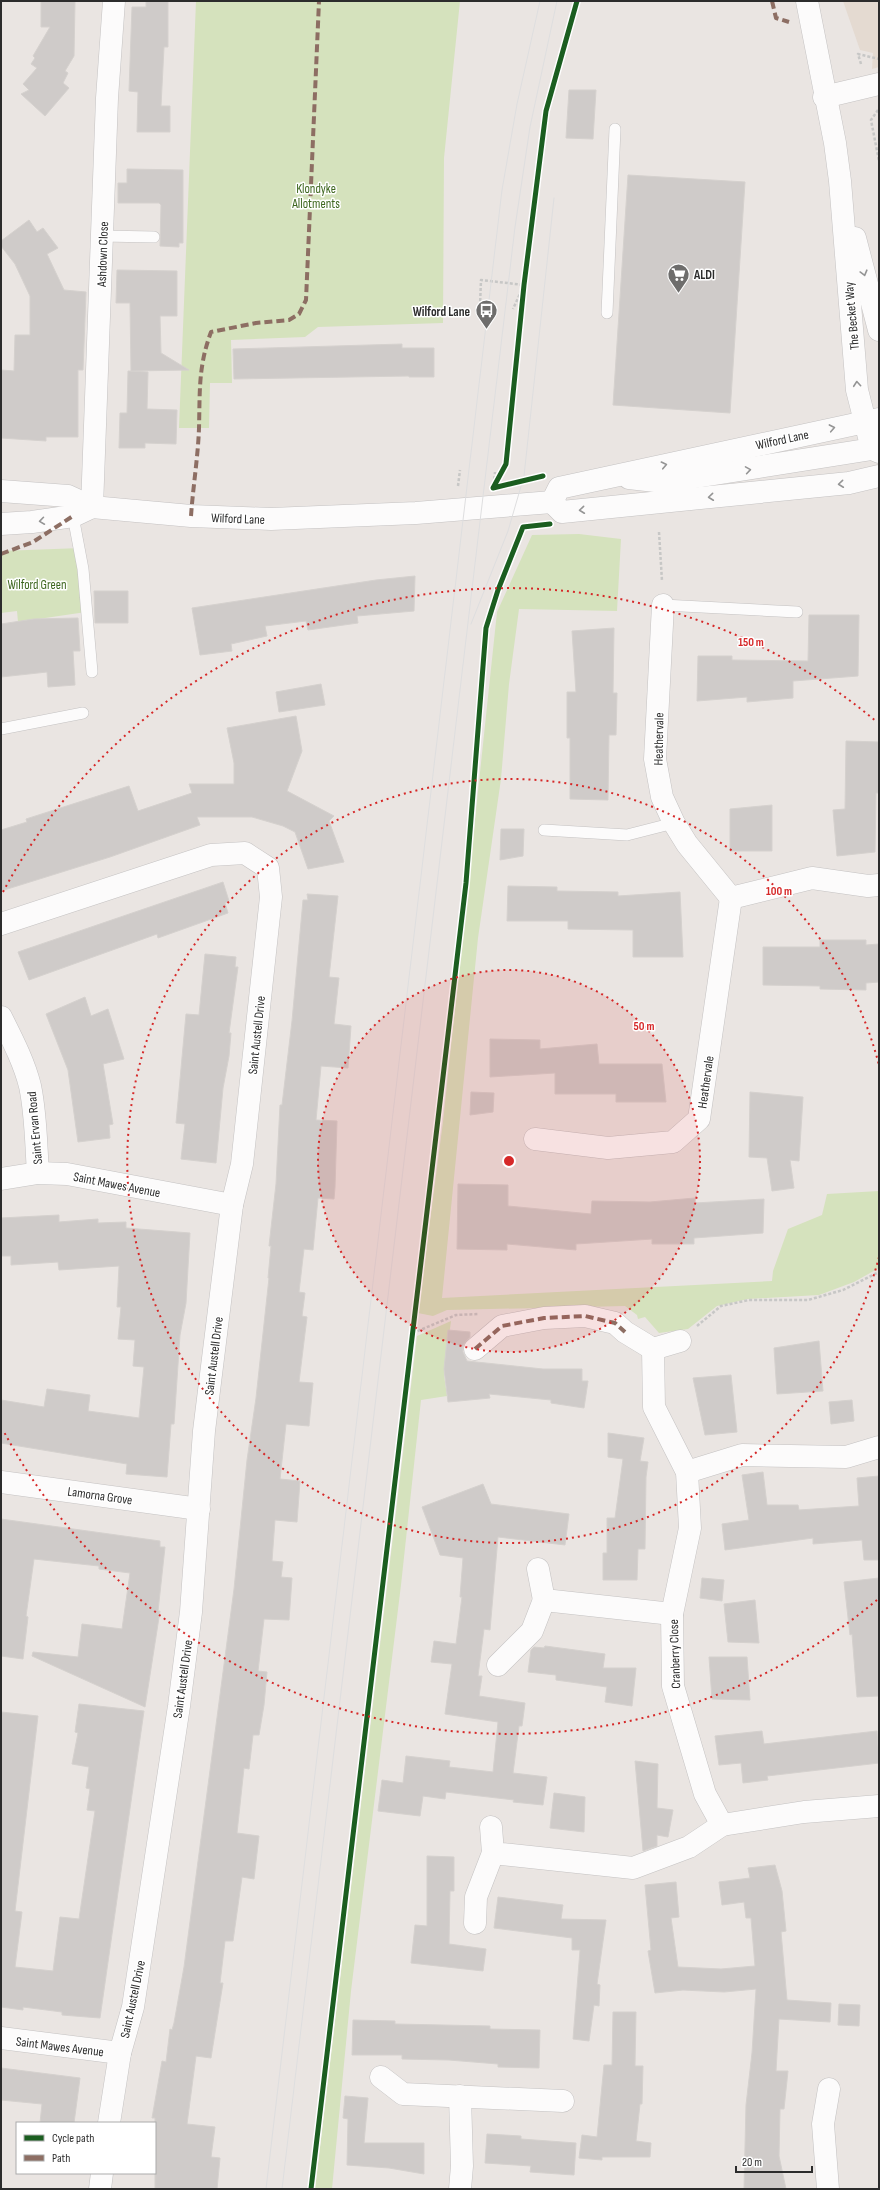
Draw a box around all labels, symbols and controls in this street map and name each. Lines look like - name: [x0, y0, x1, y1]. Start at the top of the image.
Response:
- park label: Klondyke Allotments: [291, 181, 340, 212]
- street label: Ashdown Close: [94, 221, 112, 288]
- supermarket icon: ALDI: [666, 261, 692, 294]
- place label: ALDI: [693, 267, 715, 283]
- one-way arrow: [859, 269, 868, 276]
- street label: The Becket Way: [841, 281, 863, 351]
- bus stop icon: Wilford Lane: [473, 298, 499, 331]
- place label: Wilford Lane: [413, 304, 470, 320]
- one-way arrow: [853, 381, 862, 387]
- one-way arrow: [829, 425, 835, 433]
- street label: Wilford Lane: [754, 427, 810, 453]
- one-way arrow: [661, 461, 667, 469]
- one-way arrow: [745, 466, 751, 474]
- one-way arrow: [838, 479, 844, 488]
- one-way arrow: [708, 492, 714, 501]
- one-way arrow: [579, 506, 585, 515]
- street label: Wilford Lane: [211, 510, 265, 528]
- one-way arrow: [39, 516, 45, 525]
- park label: Wilford Green: [7, 577, 67, 593]
- text: 150 m: [738, 635, 764, 650]
- street label: Heathervale: [651, 712, 667, 766]
- text: 100 m: [766, 884, 792, 899]
- street label: Saint Austell Drive: [245, 995, 269, 1075]
- text: 50 m: [634, 1019, 654, 1034]
- street label: Heathervale: [694, 1055, 718, 1109]
- street label: Saint Ervan Road: [24, 1091, 46, 1165]
- centre of rings: [502, 1154, 516, 1168]
- street label: Saint Mawes Avenue: [72, 1169, 162, 1201]
- street label: Saint Austell Drive: [201, 1316, 227, 1396]
- street label: Lamorna Grove: [66, 1484, 133, 1508]
- street label: Cranberry Close: [666, 1619, 684, 1689]
- street label: Saint Austell Drive: [170, 1639, 196, 1719]
- street label: Saint Austell Drive: [117, 1959, 149, 2040]
- street label: Saint Mawes Avenue: [15, 2034, 105, 2060]
- legend: [16, 2122, 156, 2174]
- text: Cycle path: [52, 2131, 94, 2146]
- scale bar: [736, 2148, 812, 2174]
- text: Path: [52, 2151, 70, 2166]
- text: 20 m: [742, 2155, 762, 2170]

